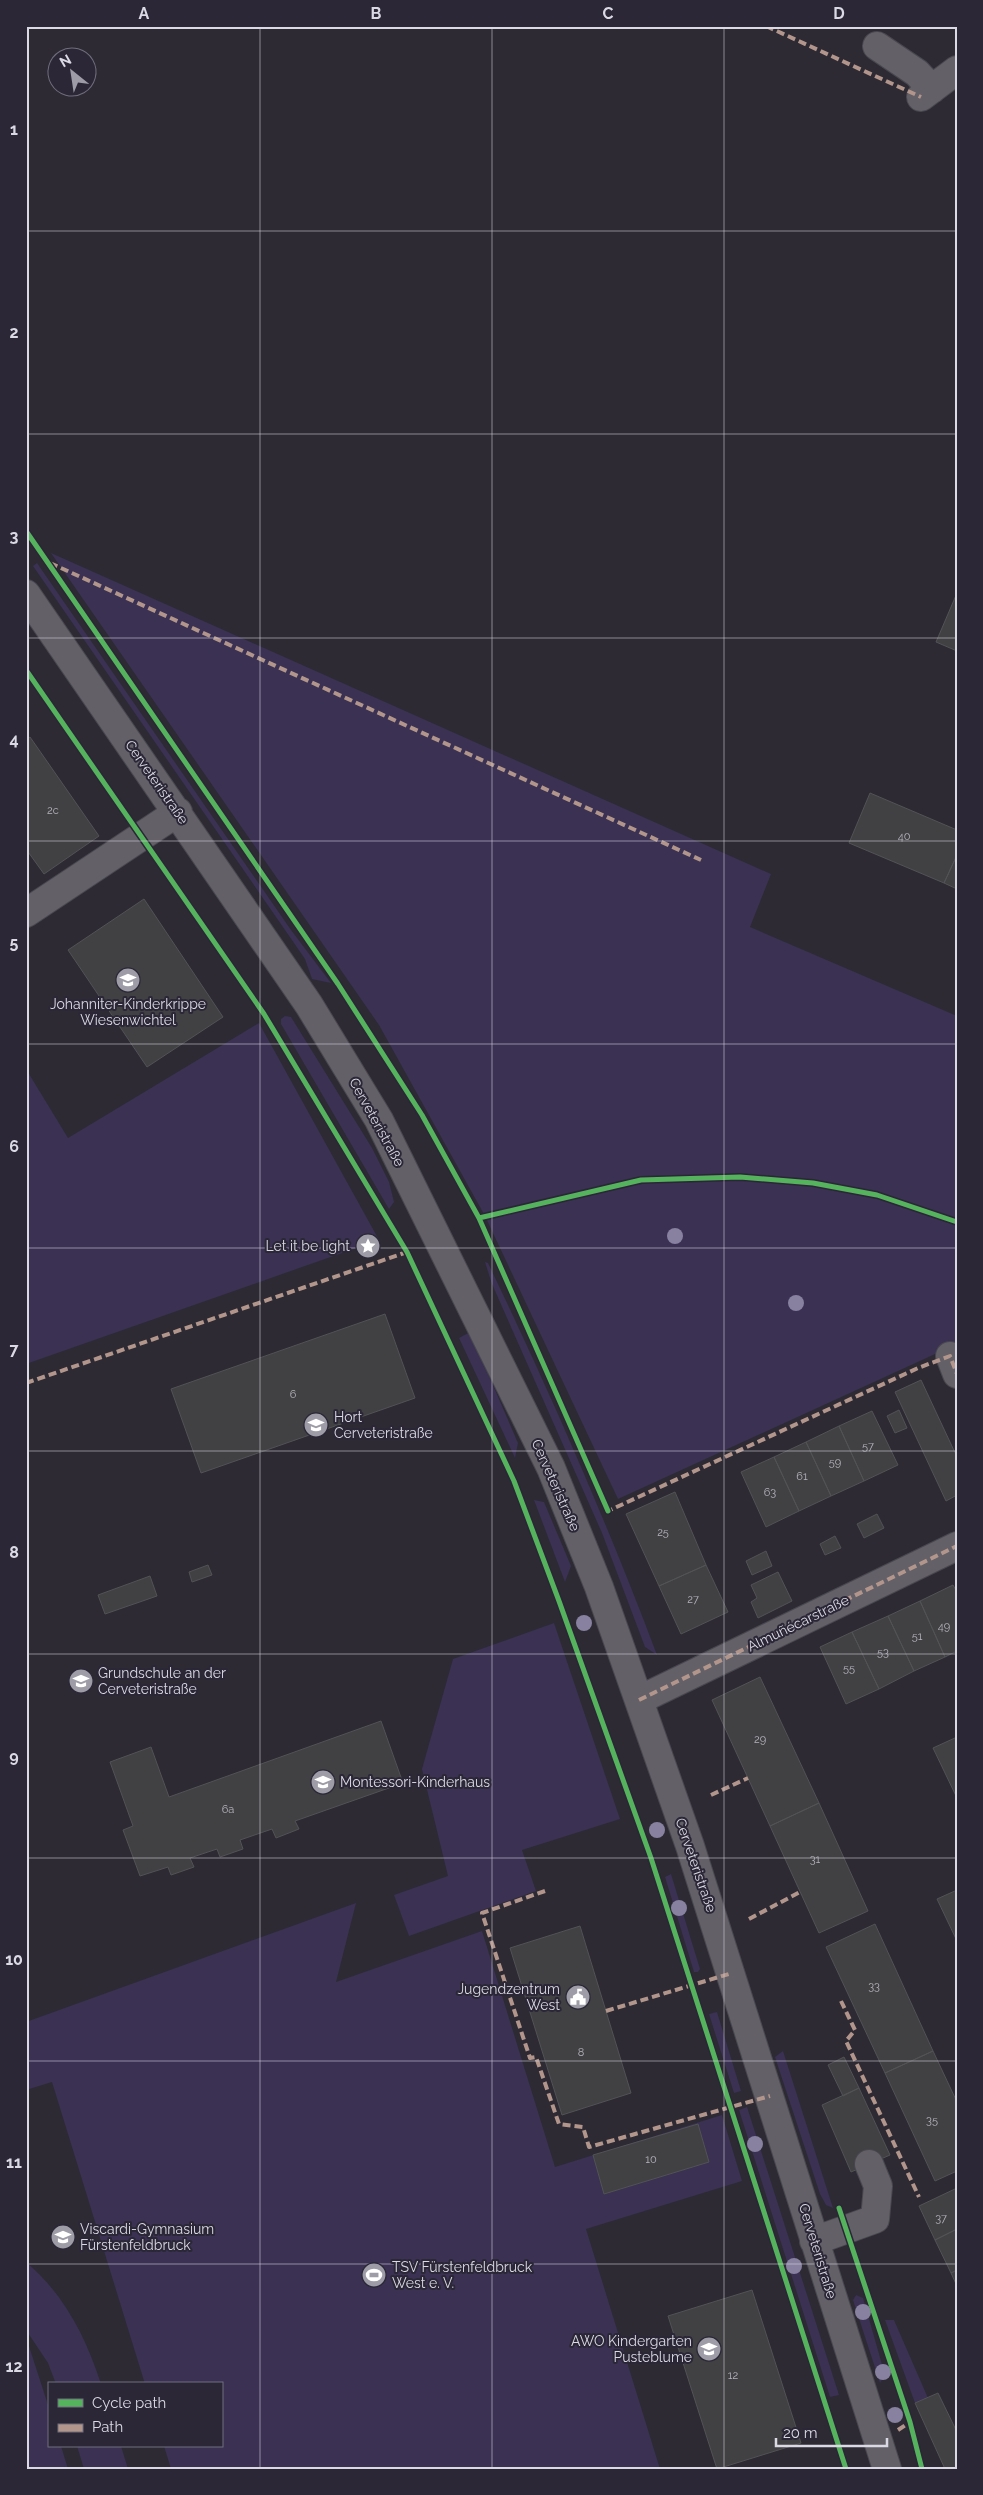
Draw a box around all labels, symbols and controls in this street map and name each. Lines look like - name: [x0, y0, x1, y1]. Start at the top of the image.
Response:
- text: A: [139, 4, 150, 23]
- text: B: [371, 4, 382, 23]
- text: C: [603, 4, 614, 23]
- text: D: [833, 4, 845, 23]
- north arrow: [48, 48, 98, 98]
- text: N: [57, 51, 74, 70]
- text: 1: [10, 120, 18, 139]
- text: 2: [9, 323, 19, 342]
- text: 3: [10, 527, 19, 546]
- text: 4: [9, 730, 19, 749]
- street label: Cerveteristraße: [122, 737, 192, 827]
- house number: 2c: [47, 804, 59, 817]
- house number: 40: [898, 830, 911, 843]
- text: 5: [10, 933, 19, 952]
- school or university icon: Johanniter-Kinderkrippe Wiesenwichtel: [115, 967, 141, 993]
- place label: Johanniter-Kinderkrippe Wiesenwichtel: [50, 996, 206, 1028]
- street label: Cerveteristraße: [346, 1075, 408, 1169]
- text: 6: [9, 1137, 19, 1156]
- place icon: Let it be light: [355, 1233, 381, 1259]
- place label: Let it be light: [266, 1238, 350, 1254]
- text: 7: [10, 1340, 19, 1359]
- house number: 6: [290, 1388, 297, 1401]
- place label: Hort Cerveteristraße: [334, 1409, 433, 1441]
- school or university icon: Hort Cerveteristraße: [303, 1412, 329, 1438]
- street label: Cerveteristraße: [529, 1437, 583, 1533]
- house number: 57: [862, 1440, 874, 1453]
- house number: 59: [829, 1456, 841, 1469]
- house number: 61: [796, 1470, 808, 1483]
- house number: 63: [764, 1486, 776, 1499]
- house number: 25: [657, 1526, 669, 1539]
- text: 8: [9, 1543, 19, 1562]
- street label: Almuñécarstraße: [745, 1591, 851, 1655]
- house number: 27: [687, 1593, 699, 1606]
- house number: 49: [938, 1620, 950, 1633]
- house number: 51: [912, 1630, 923, 1643]
- house number: 53: [877, 1646, 889, 1659]
- house number: 55: [843, 1662, 855, 1675]
- place label: Grundschule an der Cerveteristraße: [98, 1665, 226, 1697]
- school or university icon: Grundschule an der Cerveteristraße: [68, 1668, 94, 1694]
- house number: 29: [754, 1733, 766, 1746]
- text: 9: [9, 1747, 19, 1766]
- school or university icon: Montessori-Kinderhaus: [310, 1769, 336, 1795]
- place label: Montessori-Kinderhaus: [340, 1774, 490, 1790]
- house number: 6a: [222, 1803, 234, 1816]
- street label: Cerveteristraße: [672, 1816, 720, 1914]
- house number: 31: [810, 1853, 821, 1866]
- text: 10: [5, 1950, 23, 1969]
- house number: 33: [868, 1980, 880, 1993]
- place label: Jugendzentrum West: [457, 1981, 560, 2013]
- public building icon: Jugendzentrum West: [565, 1984, 591, 2010]
- house number: 8: [578, 2046, 584, 2059]
- house number: 35: [926, 2114, 938, 2127]
- text: 11: [6, 2153, 22, 2172]
- house number: 10: [645, 2153, 657, 2166]
- street label: Cerveteristraße: [796, 2201, 840, 2301]
- house number: 37: [935, 2212, 947, 2225]
- place label: Viscardi-Gymnasium Fürstenfeldbruck: [80, 2221, 214, 2253]
- school or university icon: Viscardi-Gymnasium Fürstenfeldbruck: [50, 2224, 76, 2250]
- place label: TSV Fürstenfeldbruck West e. V.: [392, 2259, 533, 2291]
- sports icon: TSV Fürstenfeldbruck West e. V.: [361, 2262, 387, 2288]
- place label: AWO Kindergarten Pusteblume: [571, 2333, 692, 2365]
- school or university icon: AWO Kindergarten Pusteblume: [696, 2336, 722, 2362]
- text: 12: [6, 2357, 22, 2376]
- house number: 12: [728, 2369, 738, 2382]
- legend: [48, 2382, 222, 2448]
- text: Cycle path: [92, 2394, 166, 2412]
- scale bar: [776, 2415, 887, 2447]
- text: Path: [92, 2418, 123, 2436]
- text: 20 m: [783, 2424, 818, 2442]

